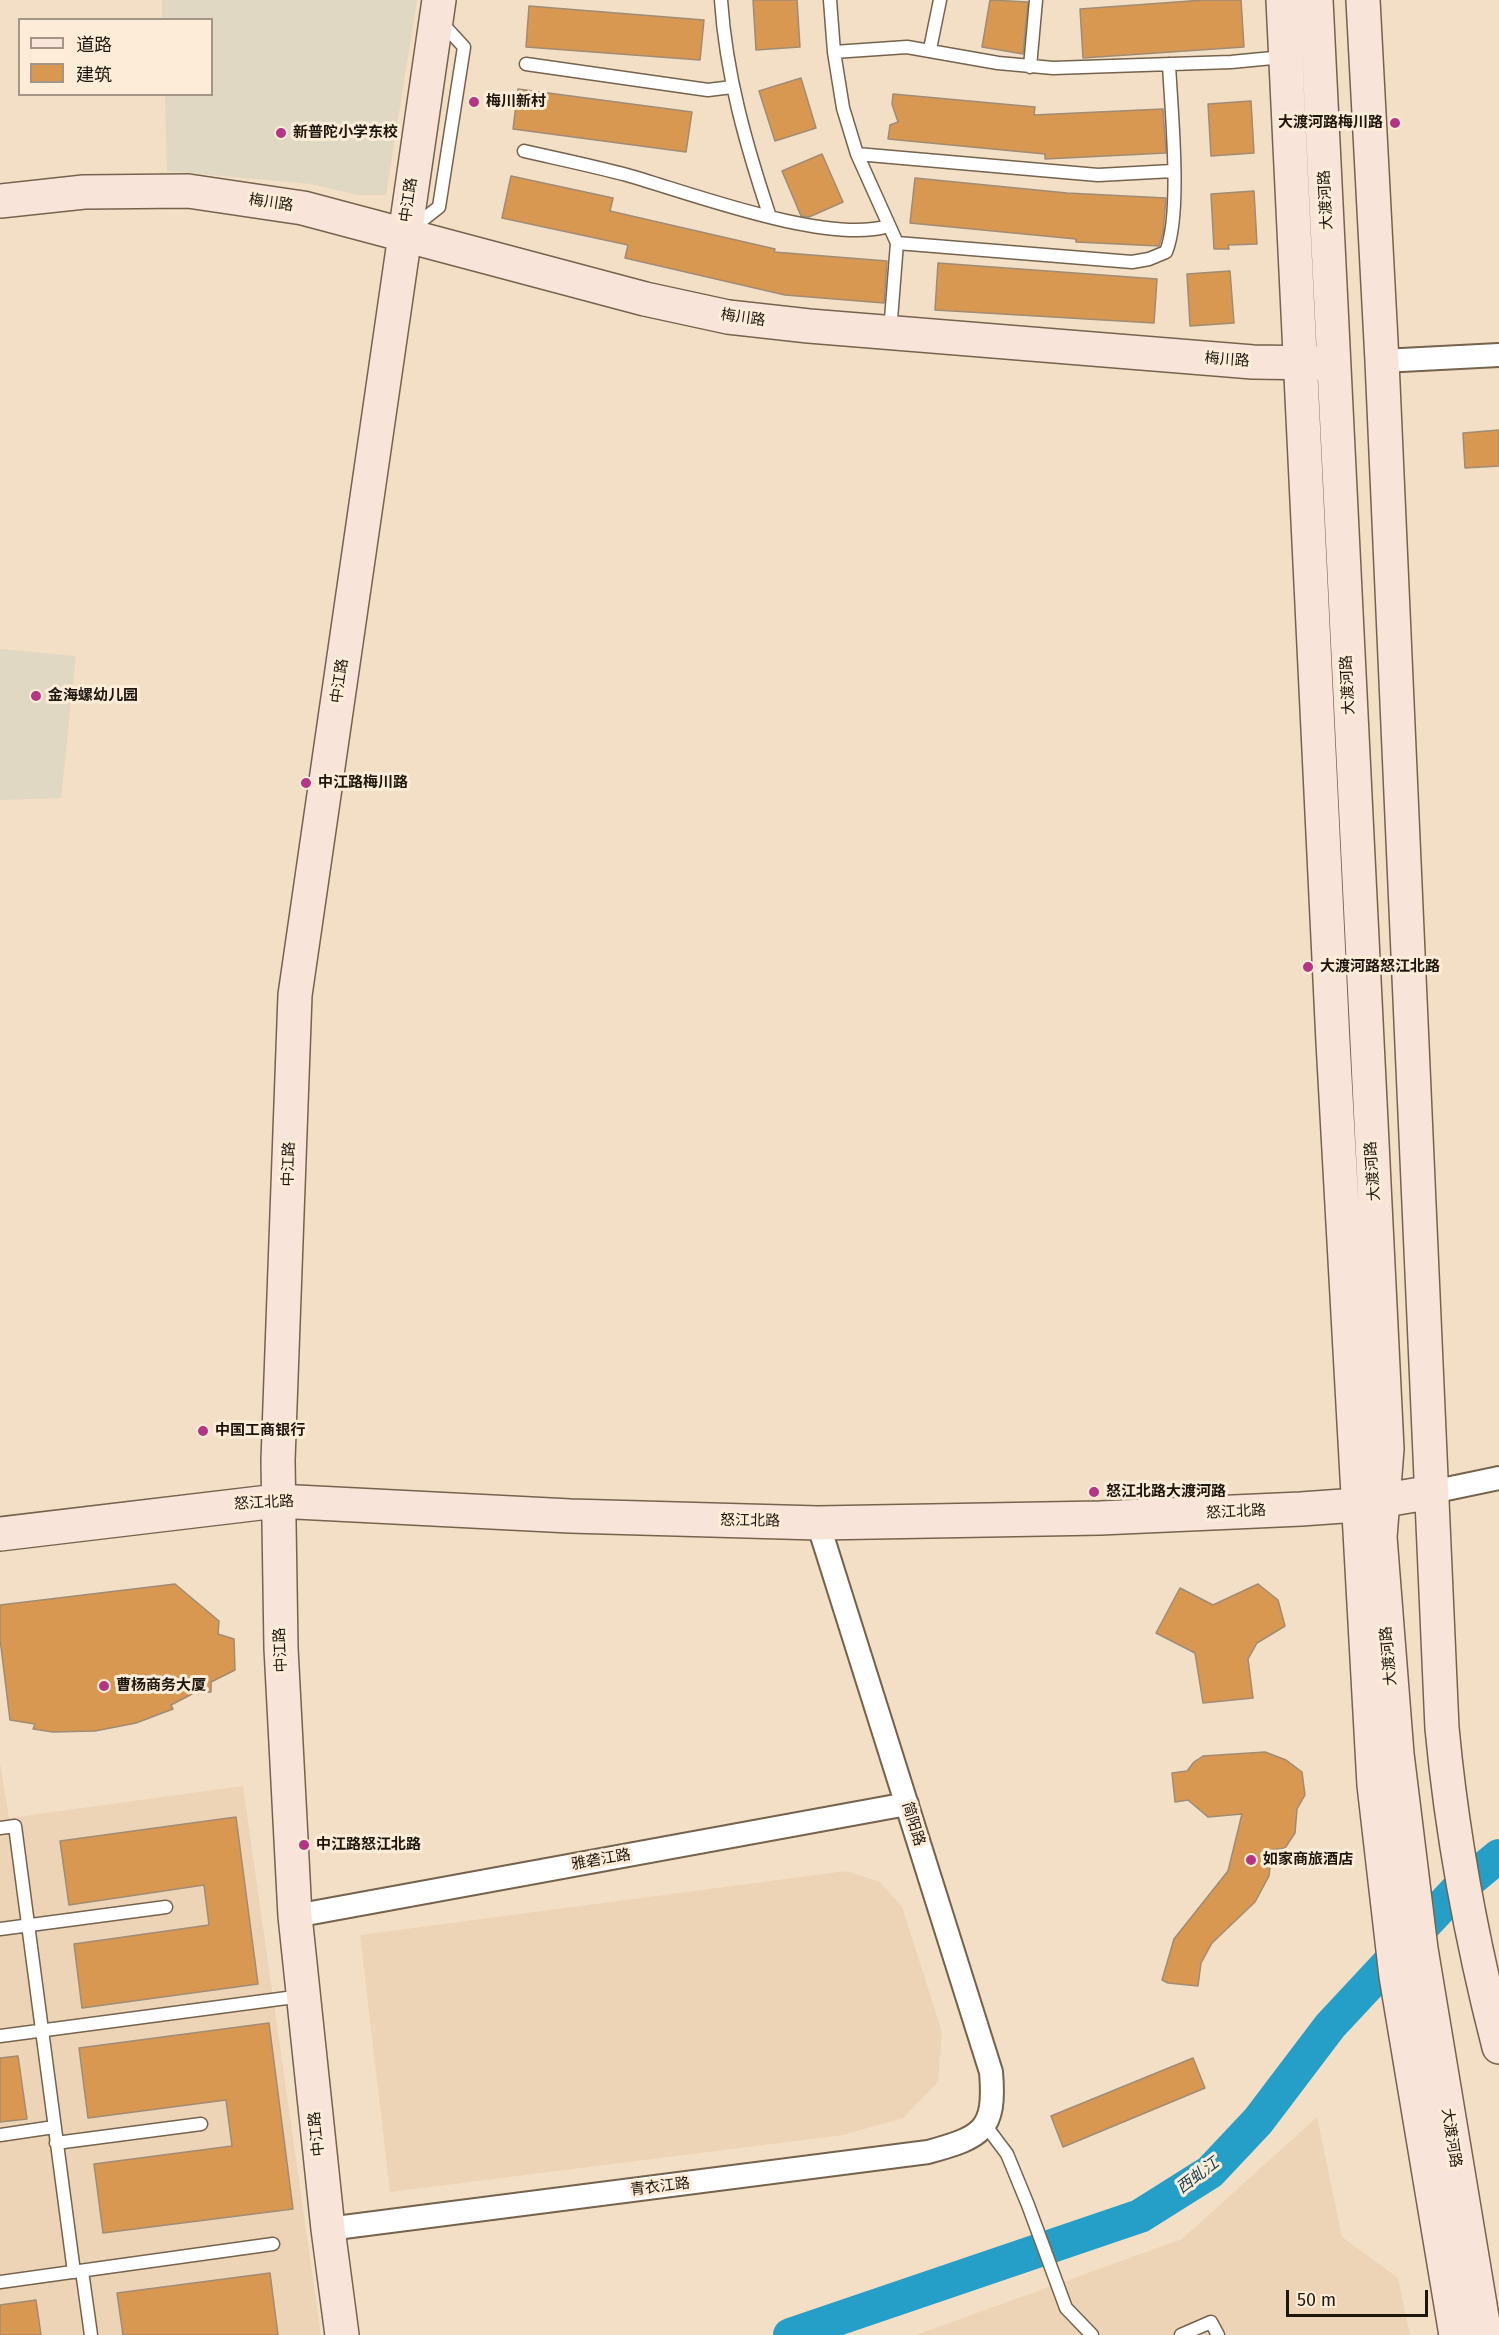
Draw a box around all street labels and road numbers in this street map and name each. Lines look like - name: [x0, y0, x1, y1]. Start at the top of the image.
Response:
- street label: 大渡河路: [1315, 170, 1337, 230]
- street label: 中江路: [397, 176, 421, 224]
- street label: 梅川路: [247, 191, 295, 215]
- street label: 梅川路: [719, 306, 767, 330]
- street label: 梅川路: [1204, 349, 1250, 371]
- street label: 大渡河路: [1337, 655, 1359, 715]
- street label: 中江路: [328, 657, 352, 705]
- street label: 大渡河路: [1362, 1140, 1384, 1202]
- street label: 中江路: [279, 1141, 299, 1187]
- street label: 怒江北路: [234, 1492, 294, 1514]
- street label: 怒江北路: [1206, 1501, 1266, 1523]
- street label: 怒江北路: [720, 1511, 780, 1531]
- street label: 大渡河路: [1377, 1625, 1401, 1687]
- street label: 中江路: [271, 1627, 291, 1673]
- street label: 简阳路: [898, 1800, 928, 1848]
- street label: 雅砻江路: [570, 1846, 632, 1874]
- street label: 大渡河路: [1437, 2107, 1465, 2169]
- street label: 中江路: [306, 2111, 328, 2157]
- street label: 青衣江路: [629, 2174, 691, 2200]

